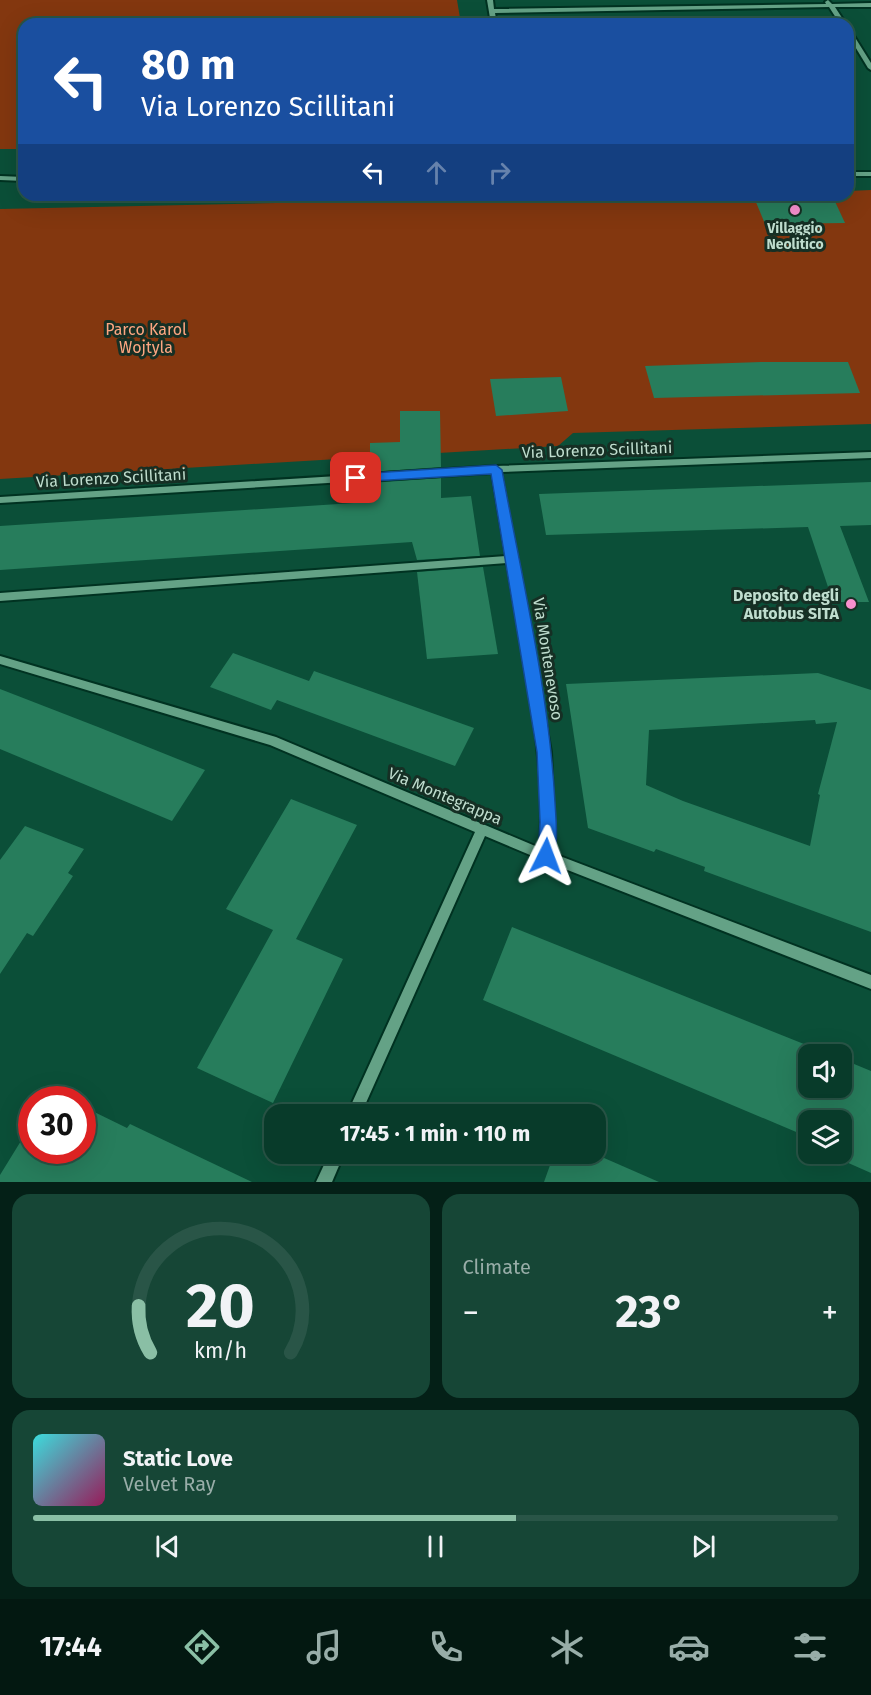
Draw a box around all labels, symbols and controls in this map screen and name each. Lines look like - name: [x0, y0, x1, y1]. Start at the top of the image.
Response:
- text: 80 m: [141, 40, 235, 90]
- icon: left: [42, 42, 120, 120]
- text: Via Lorenzo Scillitani: [141, 91, 395, 123]
- icon: left: [357, 156, 390, 189]
- icon: ahead: [420, 156, 453, 189]
- icon: right: [483, 156, 516, 189]
- marker: Villaggio Neolitico: [788, 203, 802, 217]
- place label: Villaggio Neolitico: [766, 220, 824, 253]
- park label: Parco Karol Wojtyla: [105, 320, 187, 357]
- street label: Via Lorenzo Scillitani: [521, 438, 673, 462]
- pin: [330, 452, 381, 503]
- icon: arrive: [339, 461, 372, 494]
- street label: Via Lorenzo Scillitani: [35, 465, 187, 491]
- place label: Deposito degli Autobus SITA: [733, 586, 840, 623]
- street label: Via Montenevoso: [529, 596, 567, 722]
- marker: Deposito degli Autobus SITA: [844, 597, 858, 611]
- street label: Via Montegrappa: [385, 763, 505, 829]
- position arrow: [514, 824, 578, 888]
- map controls: [798, 1044, 852, 1164]
- button: sound: [798, 1044, 852, 1098]
- speed limit sign: 30: [18, 1086, 96, 1164]
- button: layers: [798, 1110, 852, 1164]
- text: 17:45 · 1 min · 110 m: [340, 1120, 530, 1147]
- text: Climate: [463, 1255, 531, 1279]
- text: 20: [186, 1269, 255, 1344]
- text: 23°: [615, 1285, 685, 1339]
- text: −: [463, 1293, 479, 1333]
- text: +: [822, 1293, 838, 1333]
- text: km/h: [194, 1338, 247, 1364]
- text: Static Love: [123, 1445, 233, 1472]
- text: Velvet Ray: [123, 1472, 216, 1496]
- icon: previous: [151, 1530, 184, 1563]
- icon: pause: [419, 1530, 452, 1563]
- icon: next: [687, 1530, 720, 1563]
- icon: directions: [181, 1626, 223, 1668]
- icon: music: [303, 1626, 345, 1668]
- icon: phone: [425, 1626, 467, 1668]
- icon: climate: [546, 1626, 588, 1668]
- icon: car: [668, 1626, 710, 1668]
- icon: filters: [789, 1626, 831, 1668]
- text: 17:44: [40, 1631, 102, 1663]

